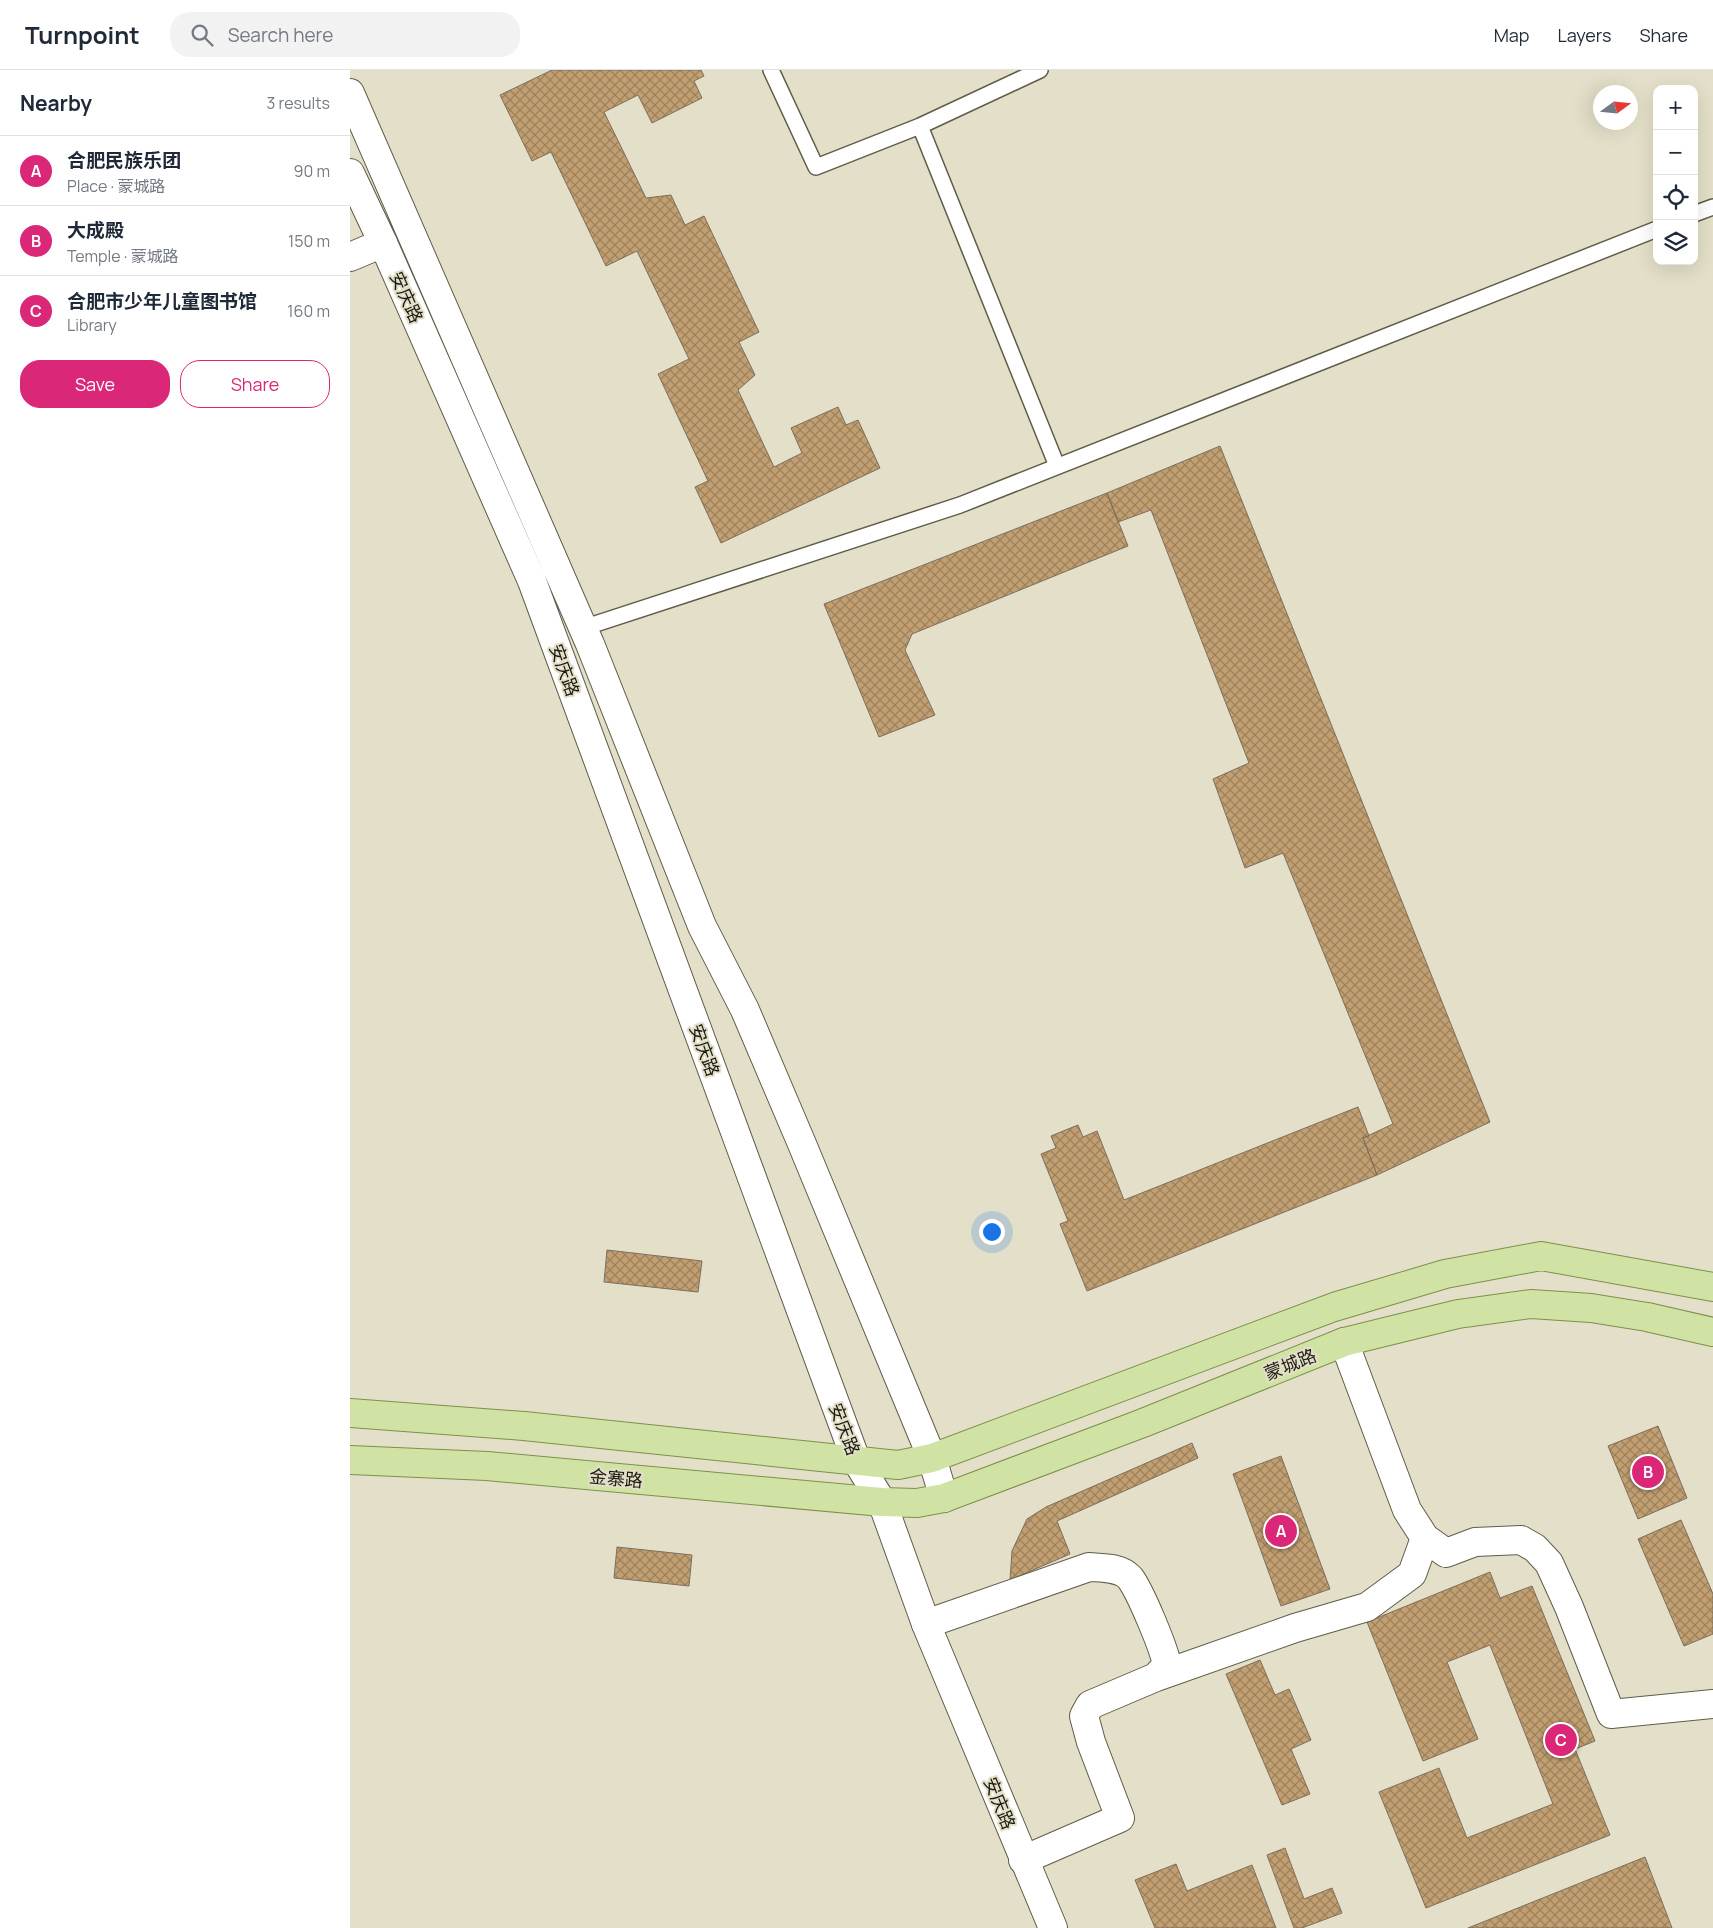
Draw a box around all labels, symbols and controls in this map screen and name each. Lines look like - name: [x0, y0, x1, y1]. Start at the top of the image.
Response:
- search box: [170, 12, 520, 57]
- text: Turnpoint: [25, 18, 140, 51]
- icon: search: [188, 21, 216, 49]
- text: Search here: [228, 22, 333, 48]
- text: Map: [1494, 23, 1529, 47]
- text: Layers: [1557, 23, 1611, 47]
- text: Share: [1639, 23, 1688, 47]
- north arrow: [1593, 85, 1638, 130]
- map controls: [1653, 85, 1698, 265]
- button: +: [1653, 85, 1698, 130]
- text: Nearby: [20, 89, 92, 117]
- text: 3 results: [267, 92, 330, 114]
- button: −: [1653, 130, 1698, 175]
- text: 合肥民族乐团: [67, 147, 181, 173]
- text: A: [31, 160, 41, 182]
- text: 90 m: [294, 160, 330, 182]
- text: Place · 蒙城路: [67, 175, 165, 197]
- button: locate: [1653, 175, 1698, 220]
- text: 大成殿: [67, 217, 124, 243]
- button: layers: [1653, 220, 1698, 265]
- text: B: [31, 230, 41, 252]
- text: 150 m: [288, 230, 330, 252]
- text: Temple · 蒙城路: [67, 245, 179, 267]
- street label: 安庆路: [385, 267, 429, 327]
- text: 合肥市少年儿童图书馆: [67, 288, 257, 314]
- text: C: [30, 300, 42, 322]
- text: 160 m: [287, 300, 330, 322]
- text: Library: [67, 314, 117, 336]
- button: Save: [20, 360, 170, 408]
- button: Share: [180, 360, 330, 408]
- street label: 安庆路: [544, 641, 586, 699]
- street label: 安庆路: [684, 1021, 726, 1079]
- your location: [979, 1219, 1005, 1245]
- street label: 蒙城路: [1260, 1343, 1320, 1385]
- street label: 安庆路: [824, 1399, 866, 1459]
- pin: B: [1632, 1453, 1664, 1491]
- street label: 金寨路: [588, 1464, 644, 1492]
- pin: A: [1265, 1512, 1297, 1550]
- pin: C: [1545, 1721, 1577, 1759]
- street label: 安庆路: [979, 1773, 1021, 1833]

